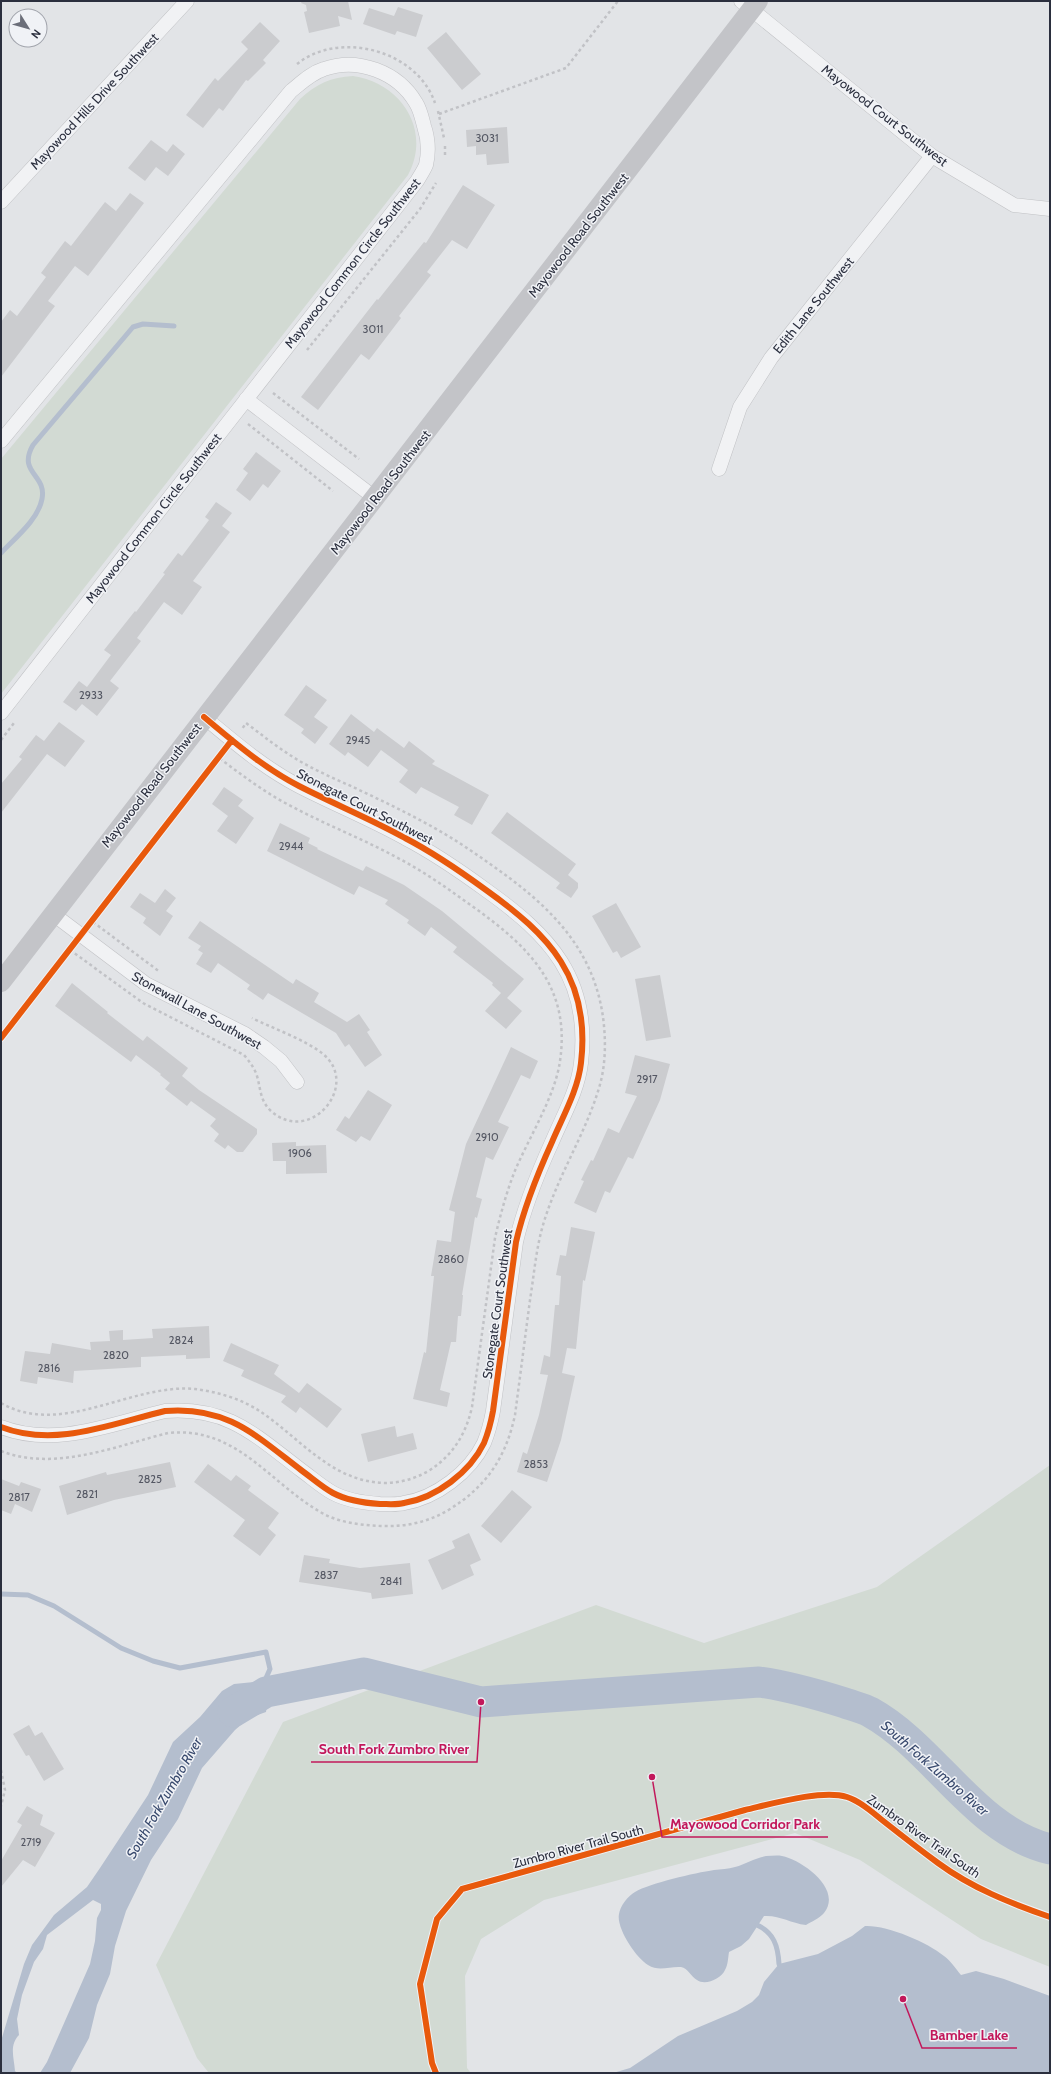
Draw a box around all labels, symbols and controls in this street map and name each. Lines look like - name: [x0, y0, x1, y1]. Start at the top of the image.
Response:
- north arrow: [8, 8, 48, 48]
- text: N: [28, 27, 44, 41]
- street label: Mayowood Hills Drive Southwest: [27, 29, 162, 173]
- street label: Mayowood Court Southwest: [819, 61, 952, 170]
- house number: 3031: [475, 131, 499, 145]
- street label: Mayowood Road Southwest: [524, 169, 632, 300]
- street label: Mayowood Common Circle Southwest: [281, 174, 424, 351]
- street label: Edith Lane Southwest: [769, 253, 857, 356]
- house number: 3011: [363, 322, 383, 336]
- street label: Mayowood Road Southwest: [326, 426, 434, 557]
- street label: Mayowood Common Circle Southwest: [82, 429, 225, 606]
- house number: 2933: [79, 688, 103, 702]
- street label: Mayowood Road Southwest: [97, 719, 205, 850]
- house number: 2945: [346, 733, 370, 747]
- street label: Stonegate Court Southwest: [294, 765, 437, 848]
- house number: 2944: [279, 839, 304, 853]
- street label: Stonewall Lane Southwest: [129, 968, 265, 1053]
- house number: 2917: [636, 1072, 658, 1086]
- house number: 2910: [475, 1130, 499, 1144]
- house number: 1906: [288, 1146, 312, 1160]
- street label: Stonegate Court Southwest: [479, 1227, 516, 1380]
- house number: 2860: [438, 1252, 464, 1266]
- house number: 2824: [169, 1333, 194, 1347]
- house number: 2820: [103, 1348, 129, 1362]
- house number: 2816: [38, 1361, 60, 1375]
- house number: 2853: [524, 1457, 548, 1471]
- house number: 2825: [138, 1472, 162, 1486]
- house number: 2821: [76, 1487, 98, 1501]
- house number: 2817: [8, 1490, 30, 1504]
- house number: 2837: [314, 1568, 338, 1582]
- house number: 2841: [380, 1574, 402, 1588]
- water label: South Fork Zumbro River: [878, 1716, 993, 1820]
- water label: South Fork Zumbro River: [122, 1734, 206, 1862]
- callout: South Fork Zumbro River: [311, 1736, 477, 1762]
- text: South Fork Zumbro River: [319, 1740, 470, 1758]
- street label: Zumbro River Trail South: [864, 1791, 984, 1881]
- callout: Mayowood Corridor Park: [662, 1811, 828, 1837]
- text: Mayowood Corridor Park: [670, 1815, 820, 1833]
- street label: Zumbro River Trail South: [511, 1821, 645, 1871]
- house number: 2719: [20, 1835, 42, 1849]
- callout: Bamber Lake: [922, 2022, 1017, 2048]
- text: Bamber Lake: [930, 2026, 1008, 2044]

